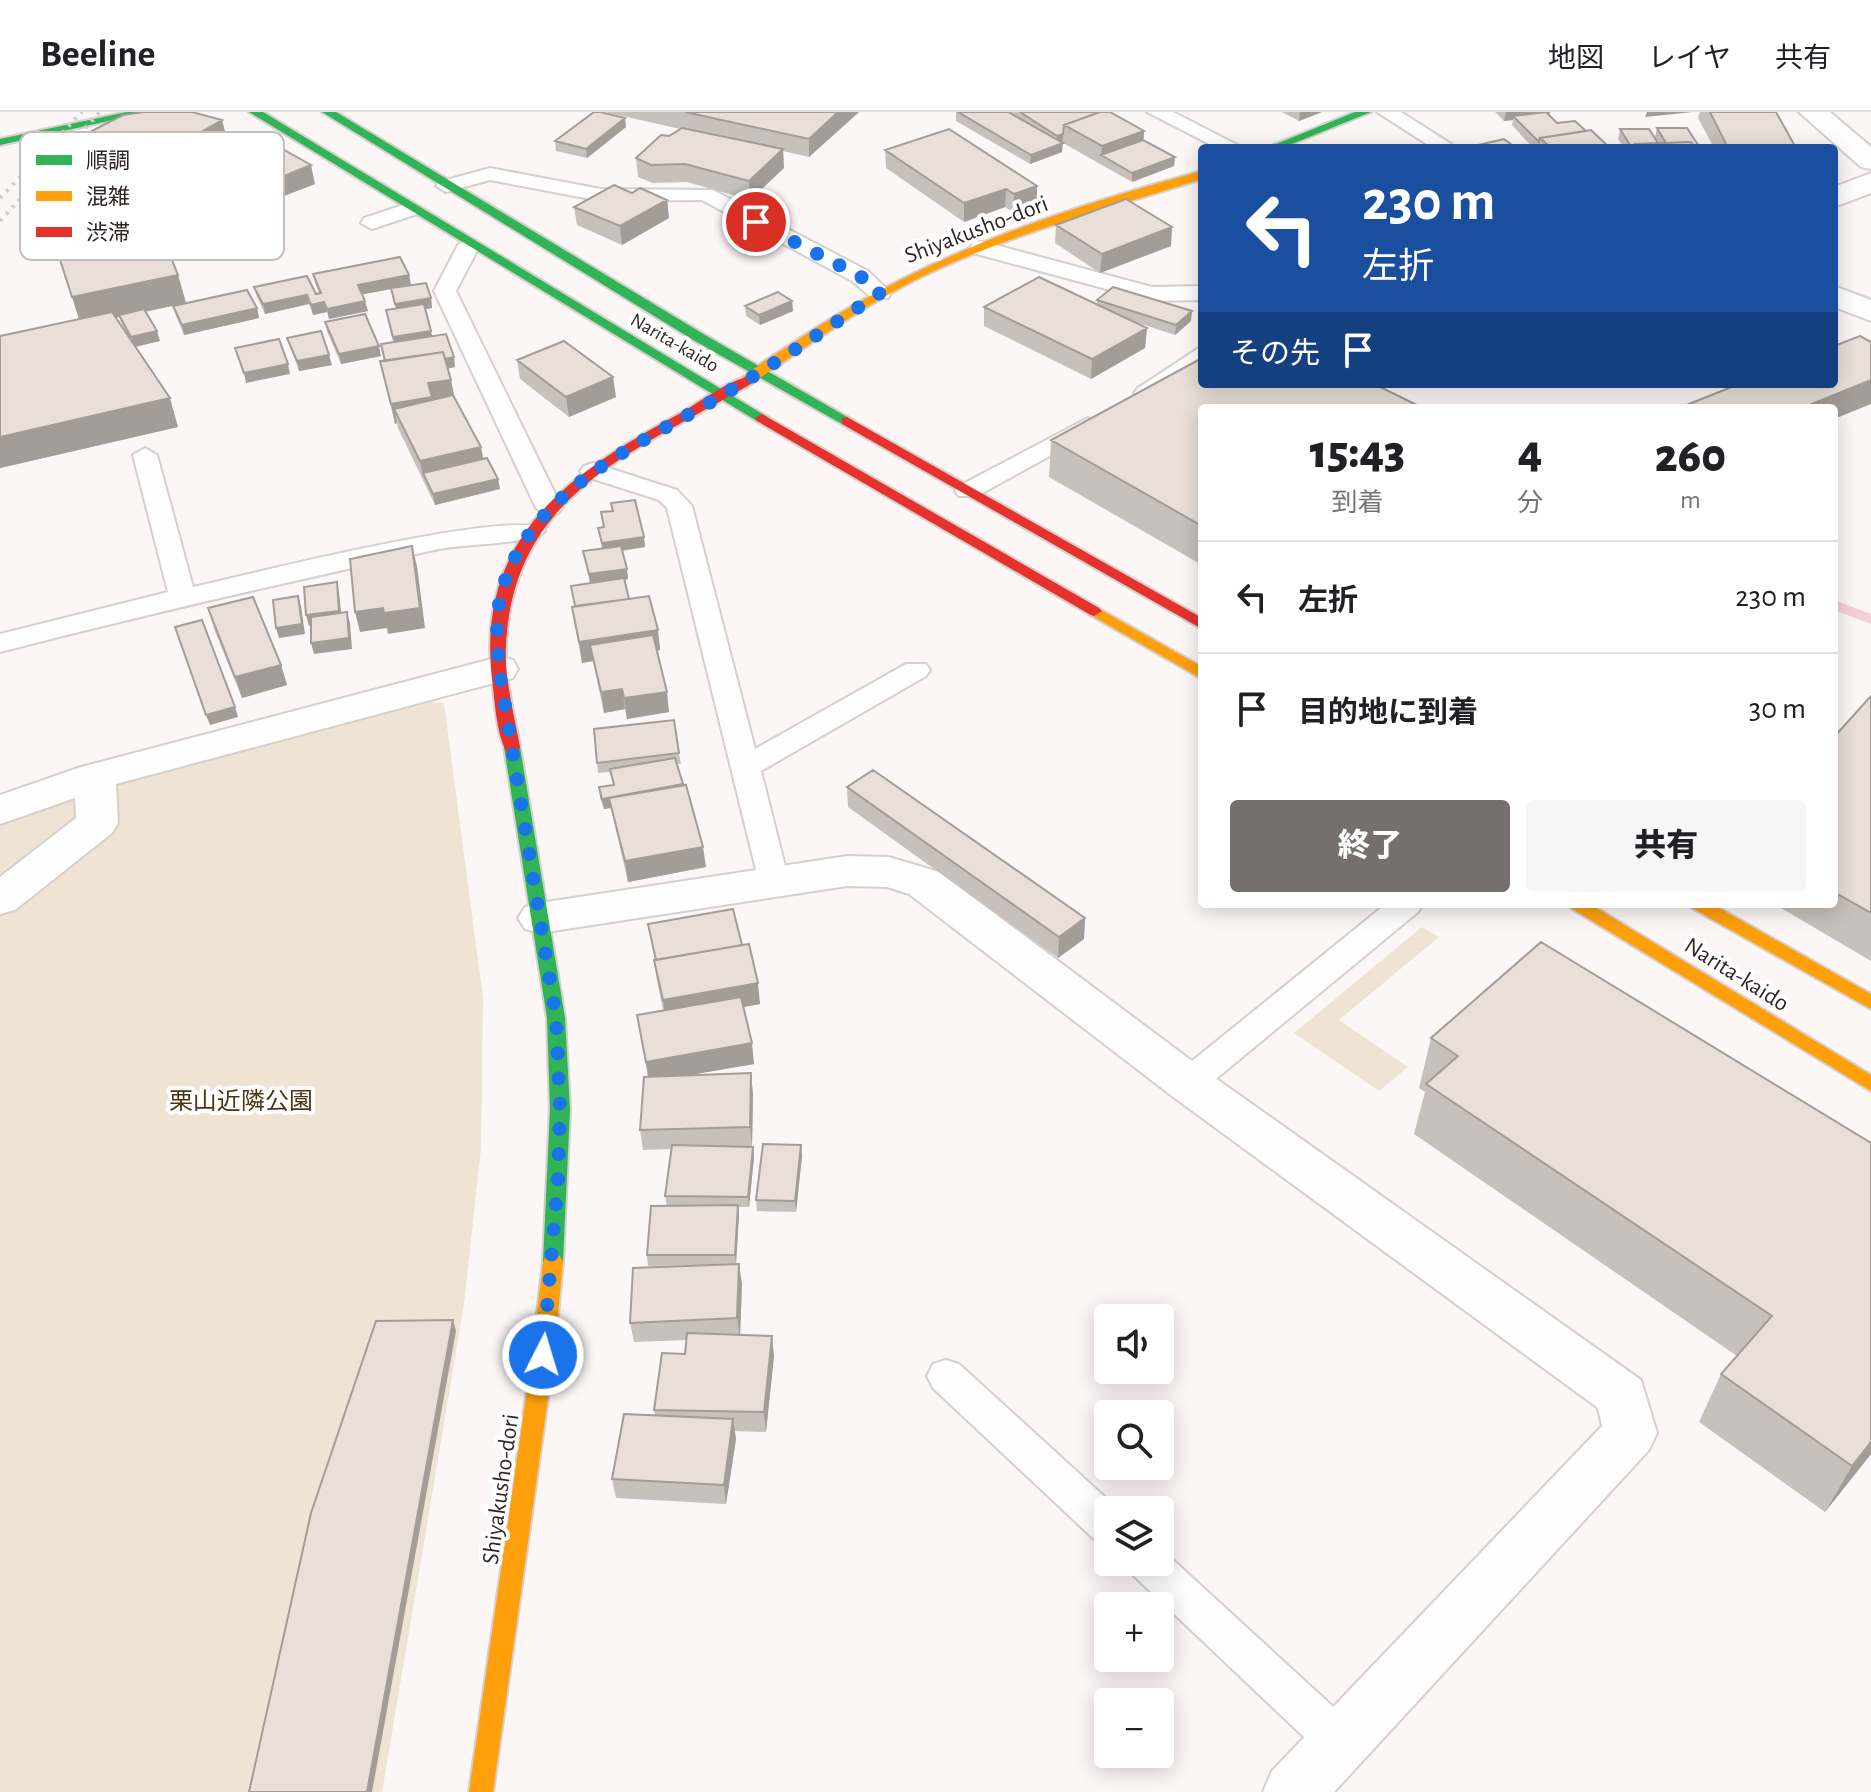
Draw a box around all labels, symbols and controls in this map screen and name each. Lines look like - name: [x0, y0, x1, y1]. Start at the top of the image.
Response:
- text: Beeline: [40, 36, 155, 74]
- text: 地図: [1548, 45, 1604, 73]
- text: レイヤ: [1648, 45, 1731, 73]
- text: 共有: [1775, 45, 1831, 73]
- legend: [20, 132, 284, 260]
- text: 順調: [86, 150, 130, 172]
- text: 230 m: [1362, 174, 1495, 230]
- icon: left: [1230, 176, 1334, 280]
- text: 混雑: [86, 185, 130, 208]
- pin: [722, 188, 790, 256]
- street label: Shiyakusho-dori: [901, 192, 1051, 268]
- icon: arrive: [734, 200, 778, 244]
- text: 渋滞: [86, 221, 130, 244]
- text: 左折: [1362, 249, 1434, 285]
- street label: Narita-kaido: [627, 310, 722, 376]
- icon: arrive: [1336, 328, 1380, 372]
- text: その先: [1230, 339, 1320, 369]
- text: 15:43: [1310, 429, 1405, 477]
- text: 4: [1518, 429, 1542, 477]
- text: 260: [1655, 433, 1726, 481]
- text: m: [1680, 487, 1701, 513]
- text: 到着: [1332, 490, 1384, 516]
- text: 分: [1517, 490, 1543, 516]
- icon: left: [1230, 575, 1274, 619]
- text: 230 m: [1735, 582, 1806, 612]
- text: 左折: [1298, 586, 1358, 616]
- icon: arrive: [1230, 687, 1274, 731]
- text: 30 m: [1749, 694, 1806, 724]
- text: 目的地に到着: [1298, 698, 1478, 728]
- button: 終了: [1230, 800, 1510, 892]
- button: 共有: [1526, 800, 1806, 892]
- street label: Narita-kaido: [1680, 933, 1793, 1016]
- park label: 栗山近隣公園: [169, 1088, 313, 1114]
- map controls: [1094, 1304, 1174, 1768]
- button: sound: [1094, 1304, 1174, 1384]
- position arrow: [501, 1313, 585, 1397]
- button: search: [1094, 1400, 1174, 1480]
- street label: Shiyakusho-dori: [479, 1412, 523, 1566]
- button: layers: [1094, 1496, 1174, 1576]
- button: +: [1094, 1592, 1174, 1672]
- button: −: [1094, 1688, 1174, 1768]

